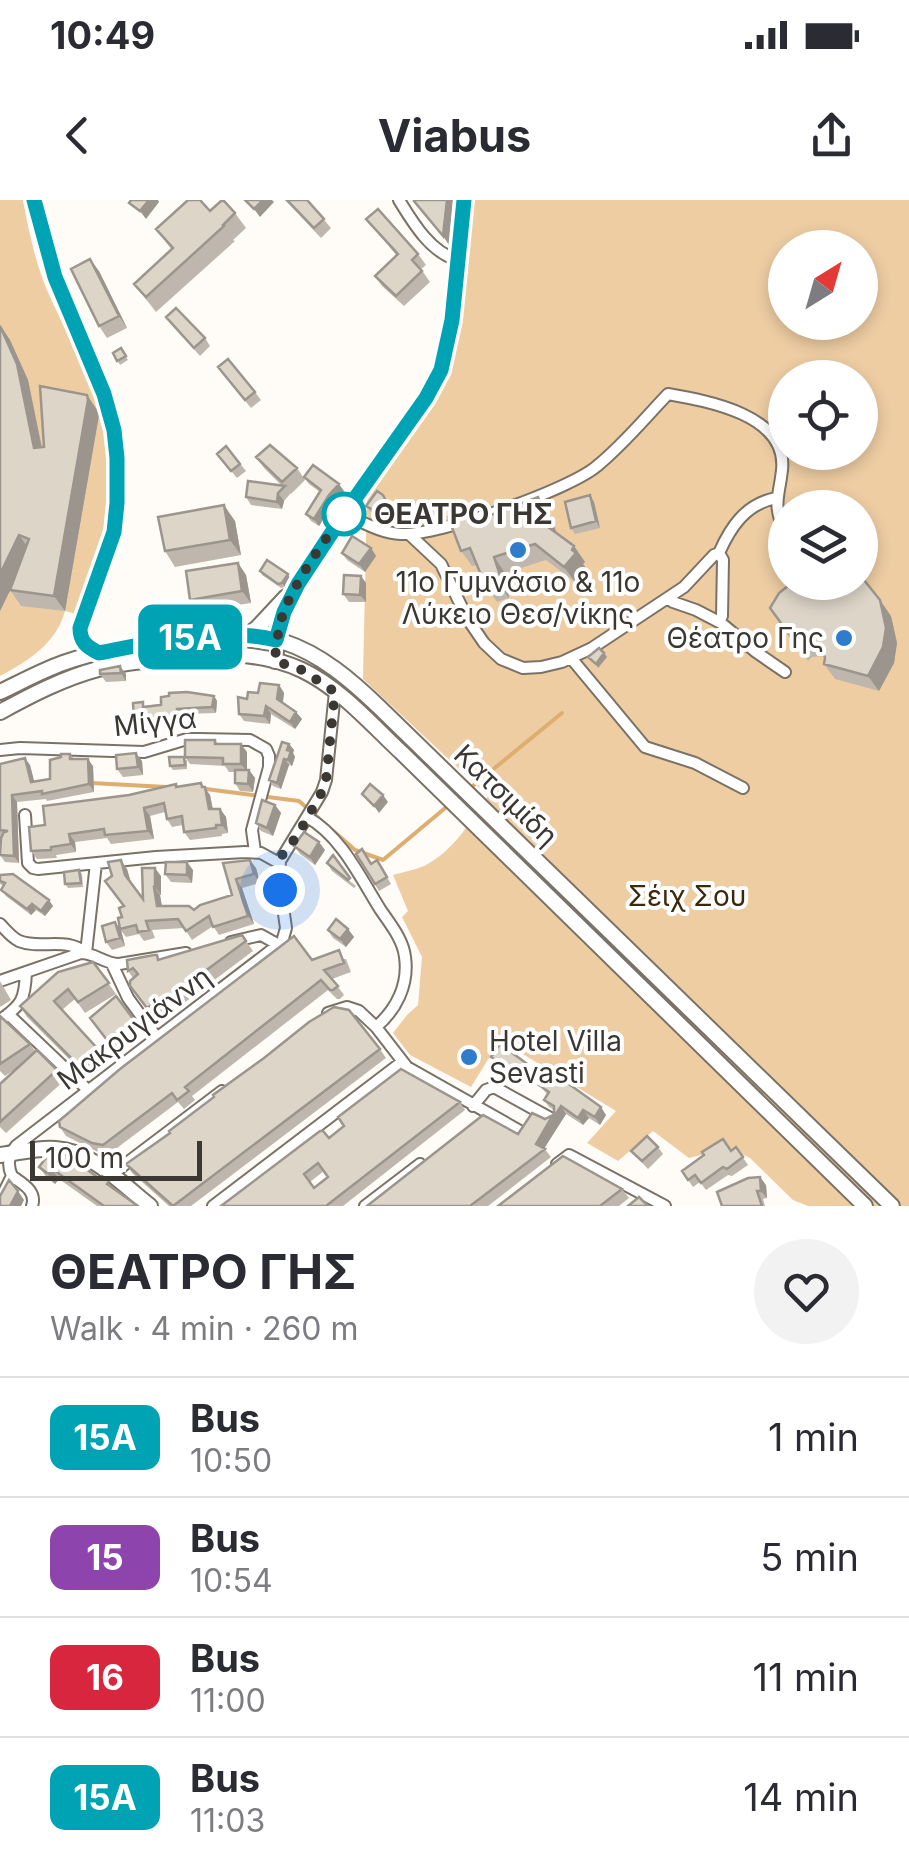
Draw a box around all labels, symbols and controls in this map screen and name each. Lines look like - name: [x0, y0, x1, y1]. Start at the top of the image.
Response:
- text: 10:49: [50, 12, 155, 58]
- icon: back: [50, 108, 105, 163]
- text: Viabus: [378, 108, 531, 163]
- icon: share: [804, 108, 859, 163]
- north arrow: [768, 230, 878, 340]
- map controls: [768, 230, 878, 600]
- button: locate: [768, 360, 878, 470]
- button: layers: [768, 490, 878, 600]
- marker: ΘΕΑΤΡΟ ΓΗΣ: [323, 493, 365, 535]
- place label: ΘΕΑΤΡΟ ΓΗΣ: [374, 497, 553, 531]
- marker: 11ο Γυμνάσιο & 11ο Λύκειο Θεσ/νίκης: [507, 539, 529, 561]
- place label: 11ο Γυμνάσιο & 11ο Λύκειο Θεσ/νίκης: [396, 565, 640, 631]
- line badge: 15Α: [132, 604, 248, 670]
- text: 15Α: [158, 616, 222, 658]
- place label: Θέατρο Γης: [667, 621, 824, 655]
- marker: Θέατρο Γης: [833, 627, 855, 649]
- street label: Μίγγα: [112, 701, 198, 743]
- street label: Κατσιμίδη: [447, 737, 565, 853]
- your location: [255, 865, 305, 915]
- park label: Σέιχ Σου: [628, 879, 746, 913]
- street label: Μακρυγιάννη: [50, 959, 218, 1097]
- place label: Hotel Villa Sevasti: [489, 1024, 622, 1090]
- marker: Hotel Villa Sevasti: [458, 1046, 480, 1068]
- scale bar: [30, 1136, 202, 1180]
- text: 100 m: [45, 1141, 124, 1175]
- button: heart: [754, 1239, 859, 1344]
- text: ΘΕΑΤΡΟ ΓΗΣ: [50, 1242, 356, 1301]
- text: Walk · 4 min · 260 m: [50, 1309, 359, 1348]
- text: Bus: [190, 1395, 260, 1441]
- text: 1 min: [768, 1414, 859, 1460]
- text: 15Α: [73, 1416, 137, 1458]
- text: 10:50: [190, 1441, 272, 1480]
- text: Bus: [190, 1515, 260, 1561]
- text: 5 min: [760, 1534, 859, 1580]
- text: 15: [86, 1536, 124, 1578]
- text: 10:54: [190, 1561, 273, 1600]
- text: Bus: [190, 1635, 260, 1681]
- text: 11 min: [752, 1654, 859, 1700]
- text: 16: [86, 1656, 124, 1698]
- text: 11:00: [190, 1681, 266, 1720]
- text: Bus: [190, 1755, 260, 1801]
- text: 14 min: [743, 1774, 859, 1820]
- text: 15Α: [73, 1776, 137, 1818]
- text: 11:03: [190, 1801, 265, 1840]

